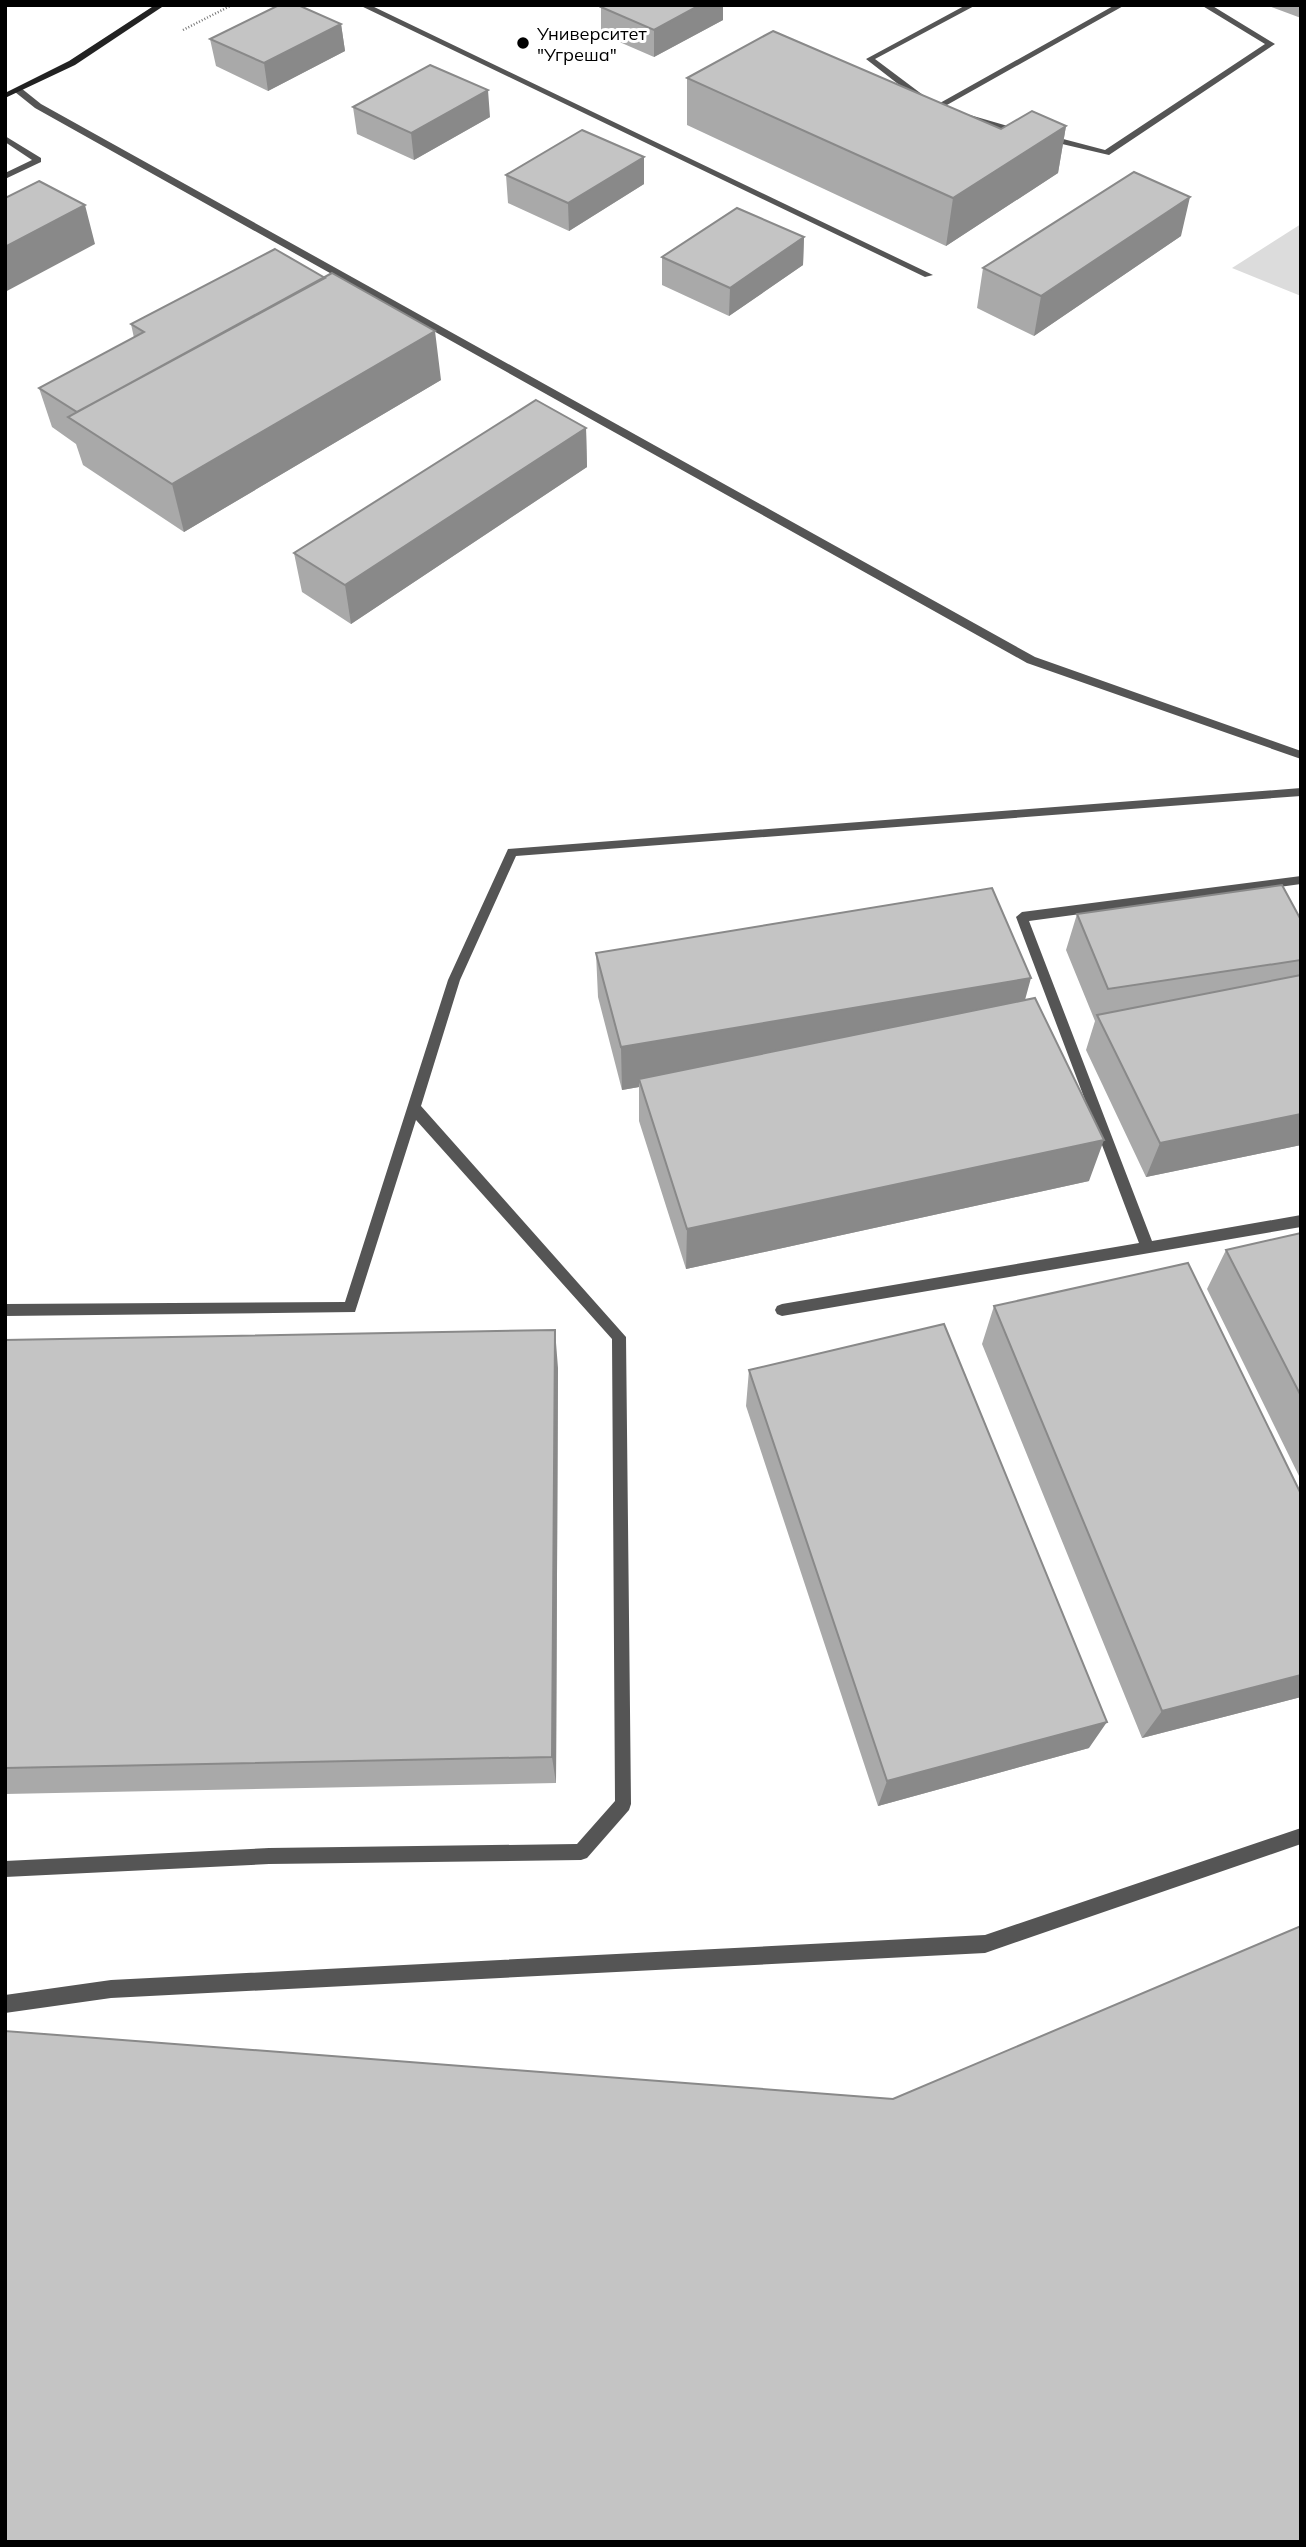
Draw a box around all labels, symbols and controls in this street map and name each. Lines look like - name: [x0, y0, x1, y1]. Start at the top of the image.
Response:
- place label: Университет "Угреша": [536, 22, 647, 66]
- marker: Университет "Угреша": [515, 35, 531, 51]

